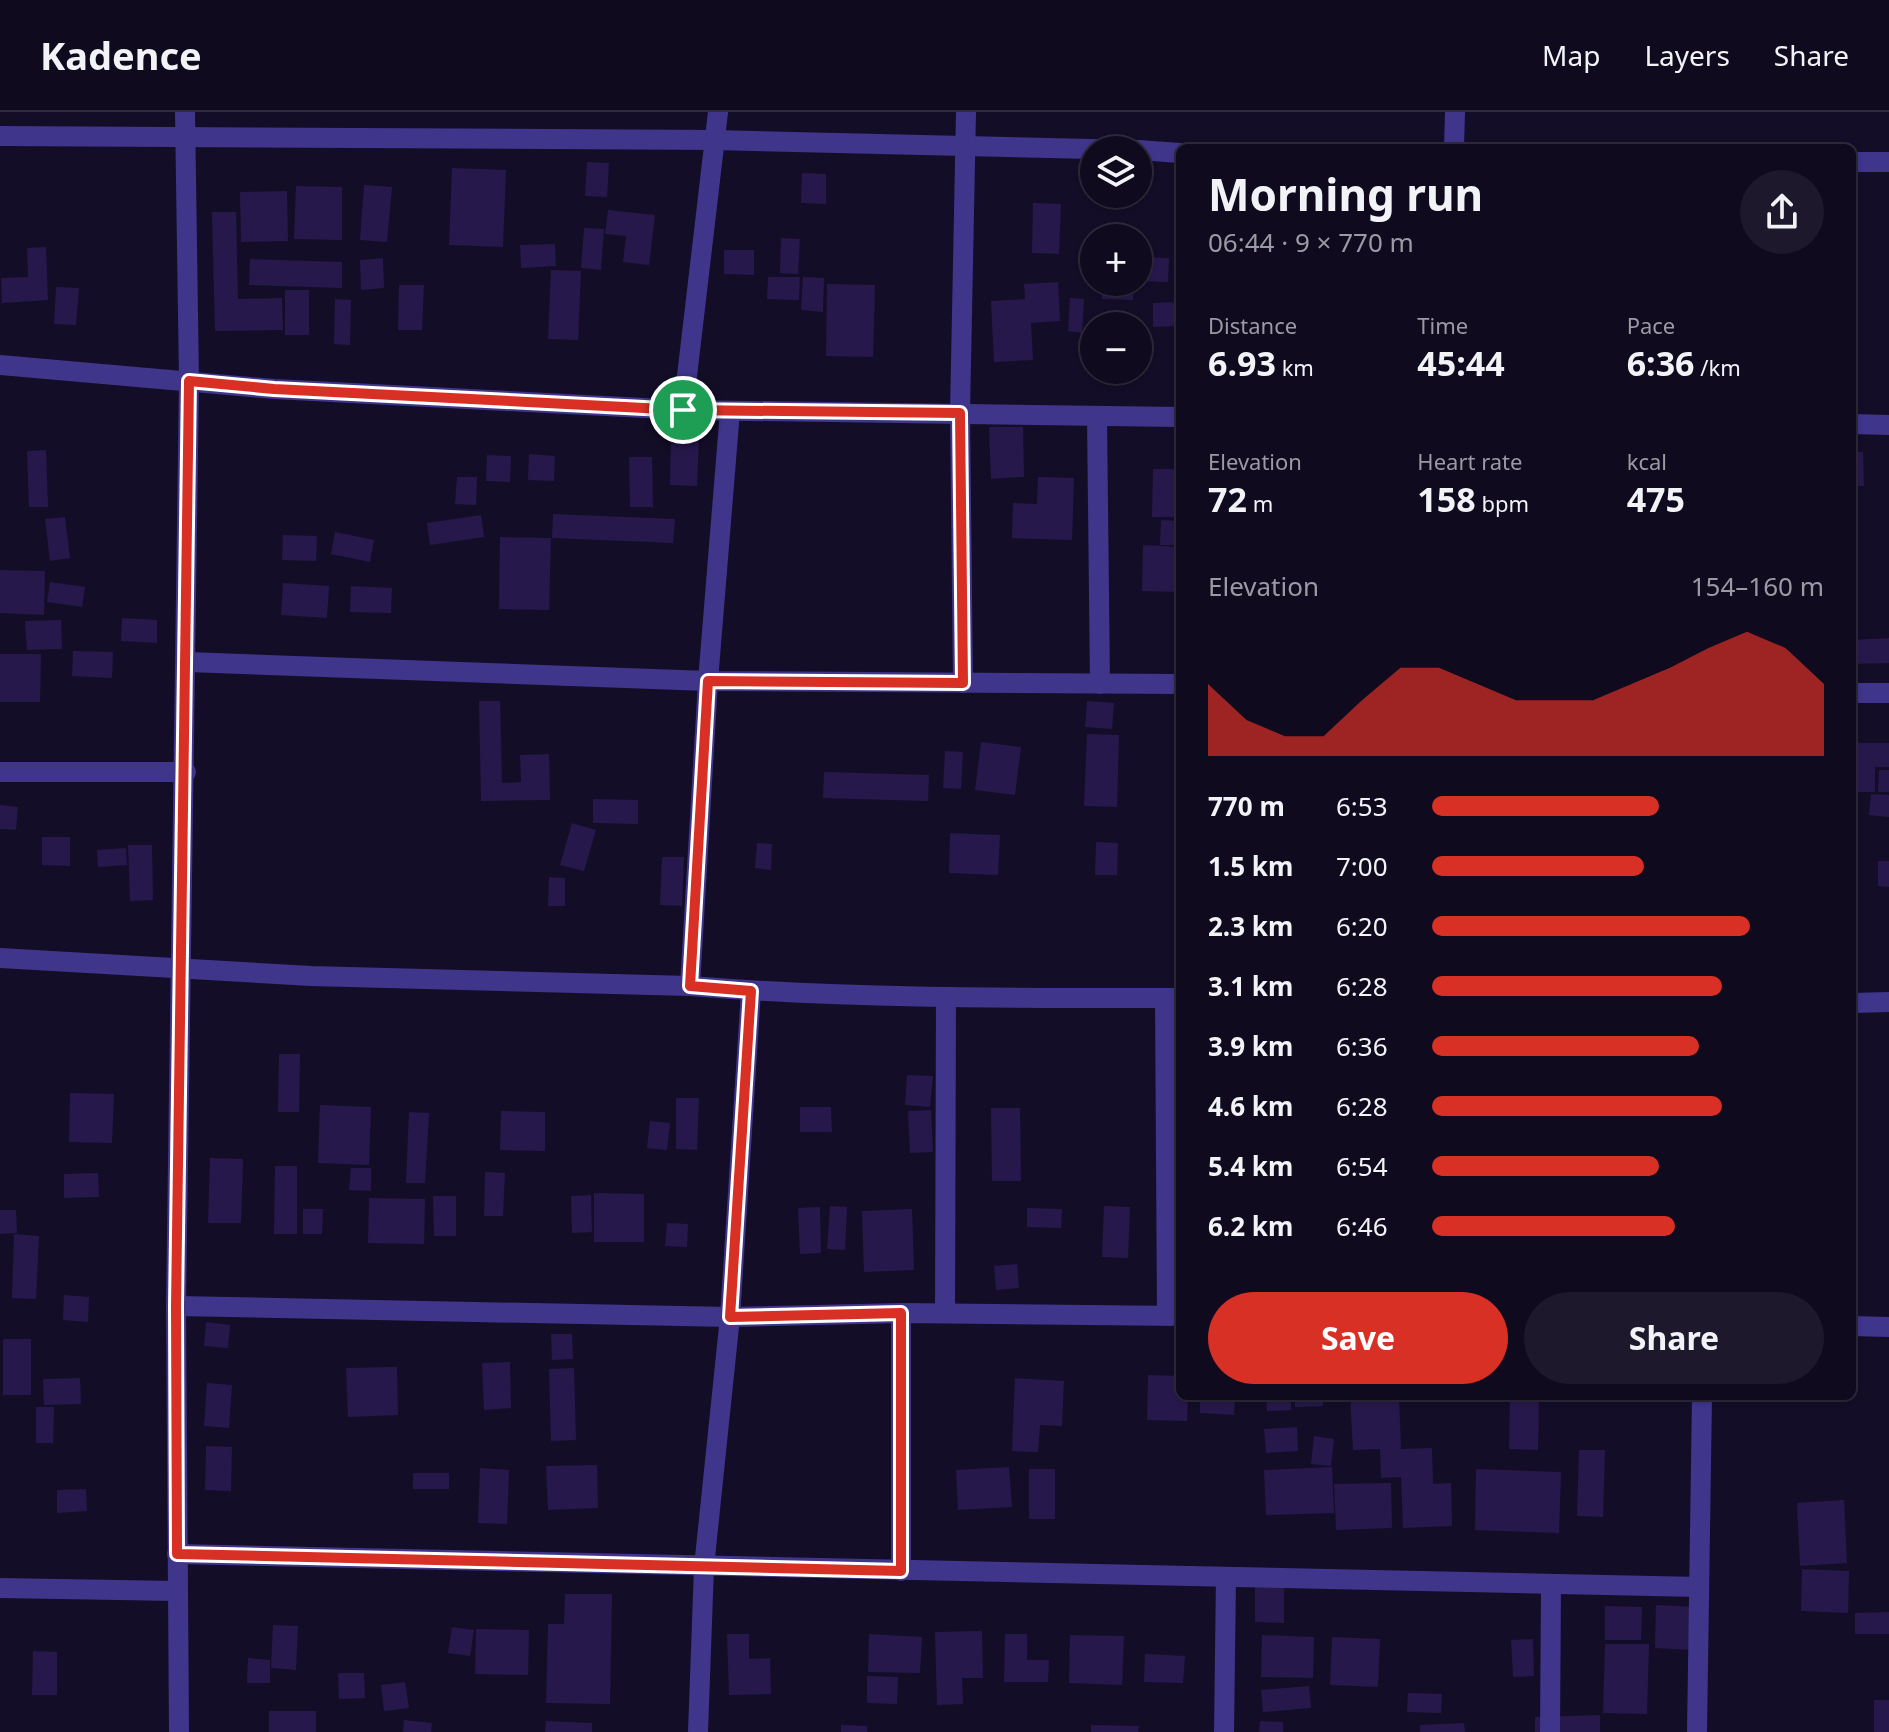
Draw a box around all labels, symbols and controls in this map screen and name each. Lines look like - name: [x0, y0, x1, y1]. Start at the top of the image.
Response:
- text: Kadence: [40, 29, 202, 81]
- text: Map: [1542, 36, 1600, 74]
- text: Layers: [1644, 36, 1730, 74]
- text: Share: [1774, 36, 1849, 74]
- map controls: [1080, 136, 1152, 384]
- button: layers: [1080, 136, 1152, 208]
- text: Morning run: [1208, 164, 1483, 224]
- button: share: [1740, 170, 1824, 254]
- button: +: [1080, 224, 1152, 296]
- text: 06:44 · 9 × 770 m: [1208, 224, 1414, 260]
- text: Distance: [1208, 310, 1297, 340]
- text: Time: [1417, 310, 1468, 340]
- text: Pace: [1627, 310, 1675, 340]
- button: −: [1080, 312, 1152, 384]
- text: 6.93: [1208, 340, 1276, 386]
- text: 45:44: [1417, 340, 1505, 386]
- text: 6:36: [1627, 340, 1695, 386]
- text: km: [1276, 352, 1314, 382]
- text: /km: [1695, 352, 1741, 382]
- pin: [649, 376, 717, 444]
- icon: arrive: [661, 388, 705, 432]
- text: Elevation: [1208, 446, 1302, 476]
- text: Heart rate: [1417, 446, 1522, 476]
- text: kcal: [1627, 446, 1667, 476]
- text: 72: [1208, 476, 1247, 522]
- text: 158: [1417, 476, 1476, 522]
- text: 475: [1627, 476, 1685, 522]
- text: m: [1247, 488, 1273, 518]
- text: bpm: [1476, 488, 1529, 518]
- text: Elevation: [1208, 568, 1319, 604]
- text: 154–160 m: [1691, 568, 1824, 604]
- text: 770 m: [1208, 788, 1285, 824]
- text: 6:53: [1336, 788, 1388, 824]
- text: 1.5 km: [1208, 848, 1293, 884]
- text: 7:00: [1336, 848, 1388, 884]
- text: 2.3 km: [1208, 908, 1293, 944]
- text: 6:20: [1336, 908, 1388, 944]
- text: 3.1 km: [1208, 968, 1293, 1004]
- text: 6:28: [1336, 968, 1388, 1004]
- text: 3.9 km: [1208, 1028, 1293, 1064]
- text: 6:36: [1336, 1028, 1388, 1064]
- text: 4.6 km: [1208, 1088, 1293, 1124]
- text: 6:28: [1336, 1088, 1388, 1124]
- text: 5.4 km: [1208, 1148, 1293, 1184]
- text: 6:54: [1336, 1148, 1388, 1184]
- text: 6.2 km: [1208, 1208, 1293, 1244]
- text: 6:46: [1336, 1208, 1388, 1244]
- button: Save: [1208, 1292, 1508, 1384]
- button: Share: [1524, 1292, 1824, 1384]

